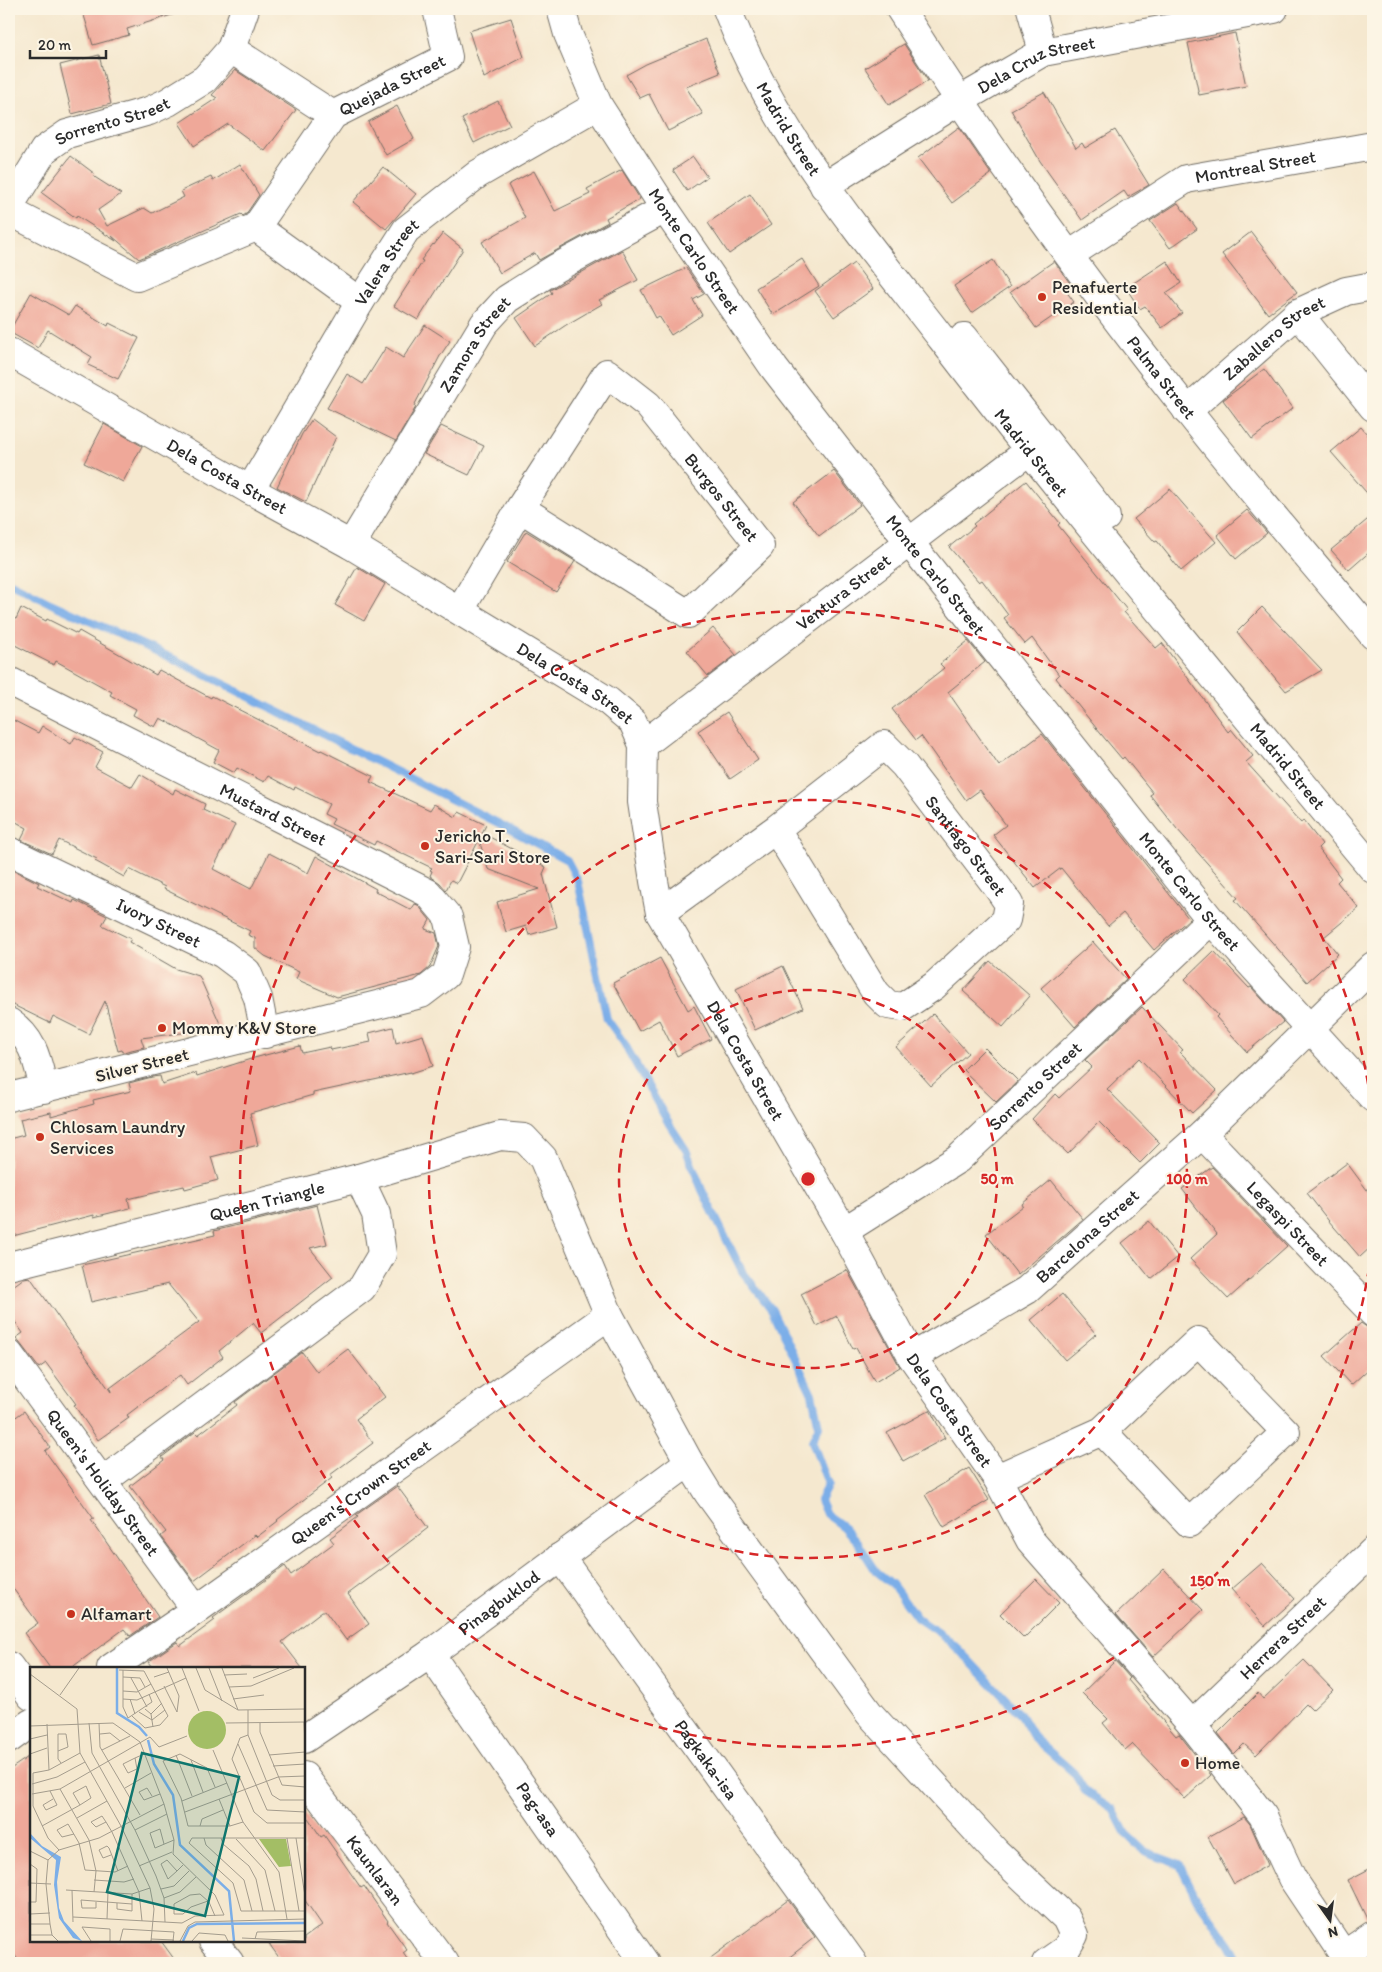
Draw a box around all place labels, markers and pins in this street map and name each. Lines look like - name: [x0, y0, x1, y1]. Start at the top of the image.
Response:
- place label: Penafuerte Residential: [1052, 276, 1138, 319]
- marker: Penafuerte Residential: [1036, 291, 1048, 303]
- place label: Jericho T. Sari-Sari Store: [435, 825, 550, 868]
- marker: Jericho T. Sari-Sari Store: [419, 840, 431, 852]
- place label: Mommy K&V Store: [172, 1017, 317, 1039]
- marker: Mommy K&V Store: [156, 1022, 168, 1034]
- place label: Chlosam Laundry Services: [50, 1116, 186, 1159]
- marker: Chlosam Laundry Services: [34, 1131, 46, 1143]
- centre of rings: [799, 1170, 817, 1188]
- place label: Alfamart: [81, 1603, 152, 1625]
- marker: Alfamart: [65, 1608, 77, 1620]
- place label: Home: [1195, 1752, 1240, 1774]
- marker: Home: [1179, 1757, 1191, 1769]

